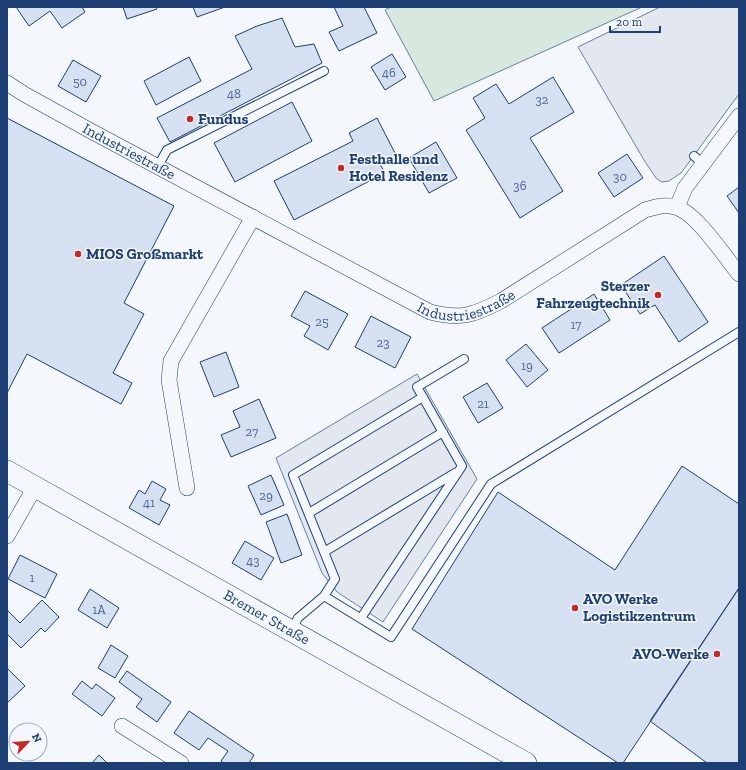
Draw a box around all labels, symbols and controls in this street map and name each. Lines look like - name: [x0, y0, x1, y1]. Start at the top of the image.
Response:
- scale bar: [610, 8, 660, 34]
- text: 20 m: [616, 15, 643, 29]
- house number: 46: [382, 65, 396, 80]
- house number: 50: [73, 74, 87, 89]
- house number: 48: [227, 86, 241, 101]
- house number: 32: [535, 92, 549, 107]
- place label: Fundus: [198, 110, 249, 128]
- marker: Fundus: [185, 114, 195, 124]
- street label: Industriestraße: [80, 119, 179, 183]
- place label: Festhalle und Hotel Residenz: [349, 150, 448, 185]
- marker: Festhalle und Hotel Residenz: [336, 163, 346, 173]
- house number: 30: [613, 169, 627, 184]
- house number: 36: [513, 178, 527, 193]
- place label: MIOS Großmarkt: [86, 245, 204, 263]
- marker: MIOS Großmarkt: [73, 249, 83, 259]
- place label: Sterzer Fahrzeugtechnik: [536, 277, 651, 312]
- street label: Industriestraße: [414, 285, 518, 325]
- marker: Sterzer Fahrzeugtechnik: [653, 290, 663, 300]
- house number: 25: [315, 314, 329, 329]
- house number: 17: [571, 317, 581, 332]
- house number: 23: [376, 335, 390, 350]
- house number: 19: [521, 358, 533, 373]
- house number: 21: [477, 396, 489, 411]
- house number: 27: [246, 424, 258, 439]
- house number: 29: [259, 488, 273, 503]
- house number: 41: [143, 495, 155, 510]
- house number: 43: [246, 553, 260, 568]
- house number: 1: [29, 570, 35, 585]
- street label: Bremer Straße: [221, 586, 313, 648]
- place label: AVO Werke Logistikzentrum: [583, 590, 696, 625]
- house number: 1A: [92, 602, 106, 617]
- marker: AVO Werke Logistikzentrum: [570, 603, 580, 613]
- place label: AVO-Werke: [632, 645, 709, 663]
- marker: AVO-Werke: [712, 649, 722, 659]
- north arrow: [8, 722, 48, 762]
- text: N: [29, 731, 45, 745]

